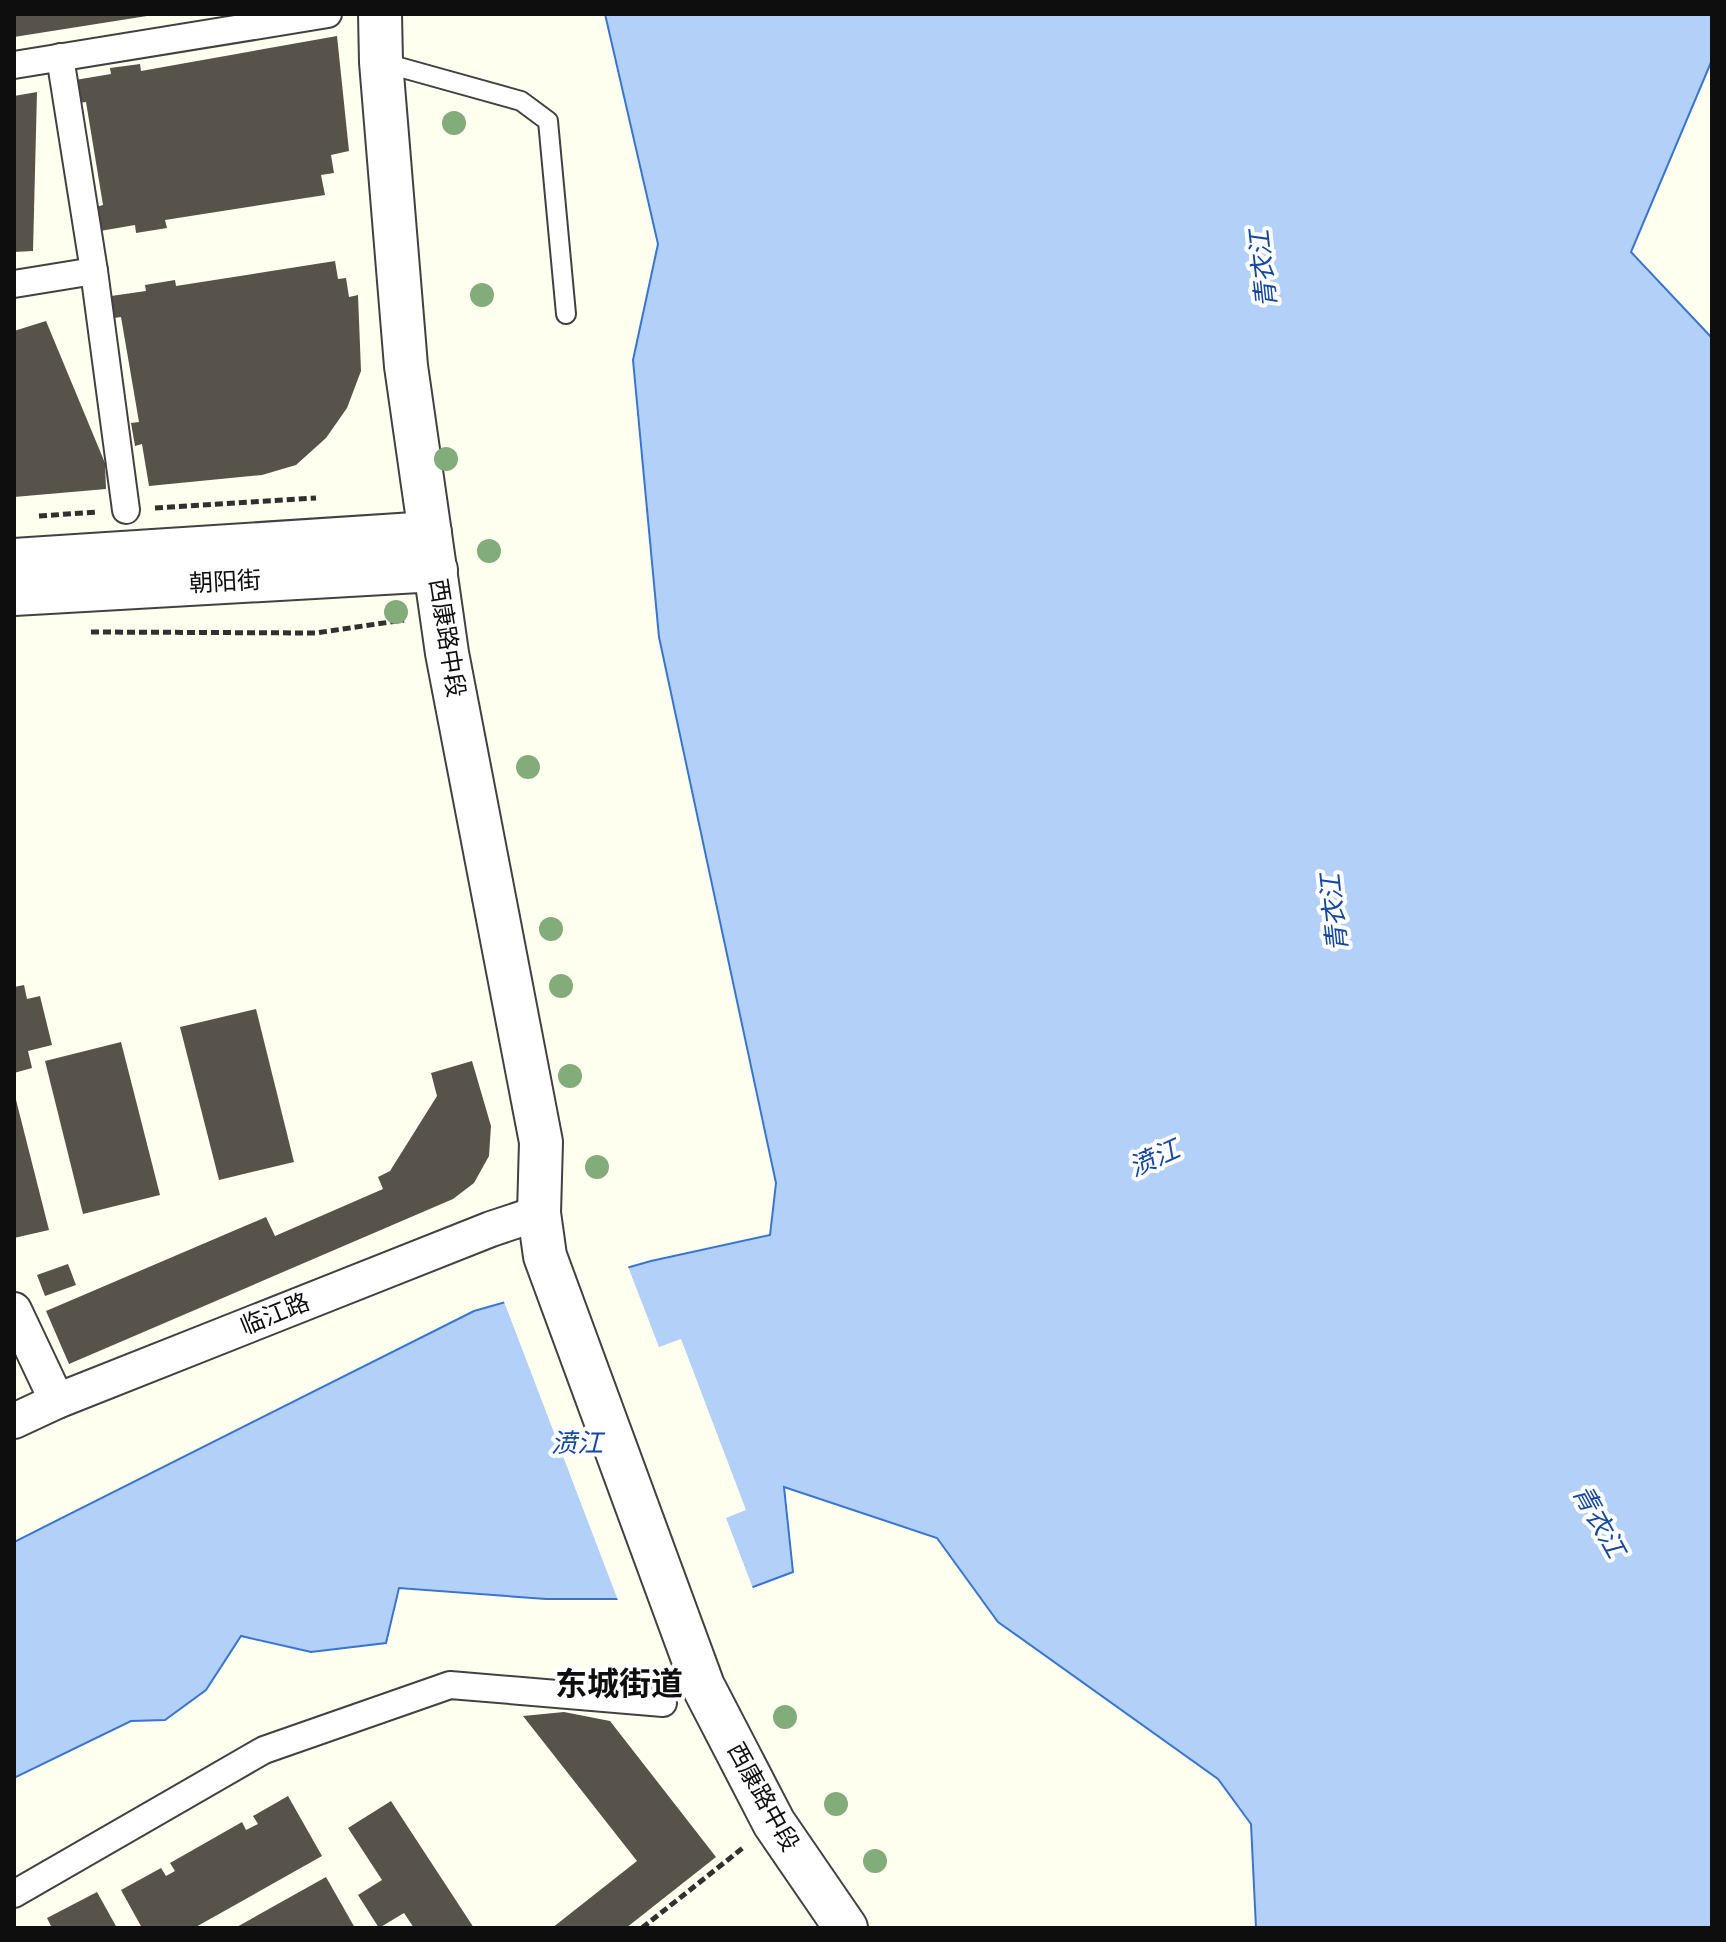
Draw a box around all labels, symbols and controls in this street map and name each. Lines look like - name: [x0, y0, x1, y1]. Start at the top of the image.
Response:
- water label: 青衣江: [1241, 226, 1283, 310]
- street label: 朝阳街: [188, 563, 262, 599]
- street label: 西康路中段: [423, 576, 473, 700]
- water label: 青衣江: [1312, 870, 1354, 954]
- water label: 𣸣江: [1123, 1130, 1187, 1183]
- street label: 临江路: [235, 1285, 314, 1341]
- water label: 𣸣江: [551, 1425, 606, 1459]
- water label: 青衣江: [1566, 1478, 1635, 1565]
- district label: 东城街道: [555, 1662, 683, 1704]
- street label: 西康路中段: [721, 1736, 807, 1857]

